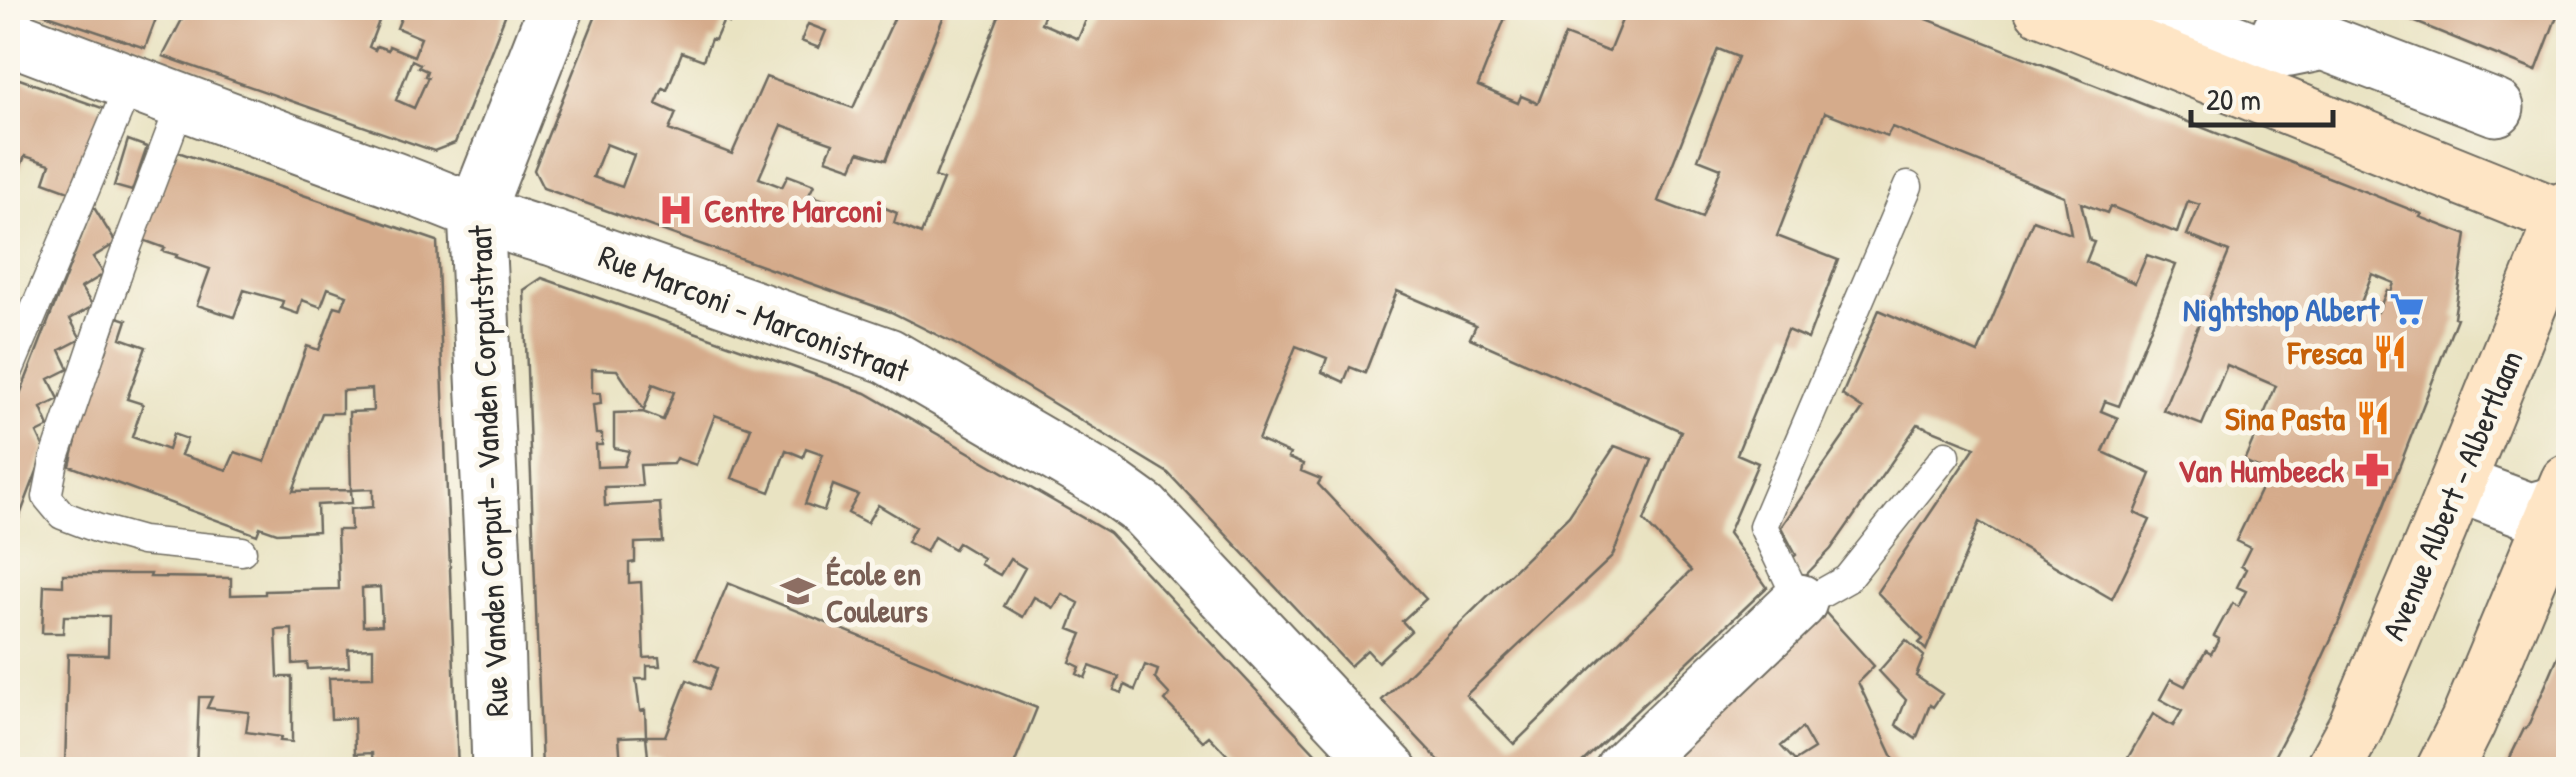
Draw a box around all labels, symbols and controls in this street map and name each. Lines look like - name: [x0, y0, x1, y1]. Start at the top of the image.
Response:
- scale bar: [2191, 65, 2334, 127]
- text: 20 m: [2206, 79, 2261, 119]
- place label: Centre Marconi: [704, 189, 883, 232]
- hospital icon: Centre Marconi: [657, 191, 695, 229]
- street label: Rue Vanden Corput - Vanden Corputstraat: [458, 224, 518, 717]
- street label: Rue Marconi - Marconistraat: [593, 234, 916, 392]
- place label: Nightshop Albert: [2183, 288, 2380, 332]
- supermarket icon: Nightshop Albert: [2388, 290, 2426, 328]
- place label: Fresca: [2287, 331, 2362, 374]
- restaurant icon: Fresca: [2371, 333, 2409, 371]
- street label: Avenue Albert - Albertlaan: [2371, 343, 2533, 647]
- place label: Sina Pasta: [2225, 397, 2345, 440]
- restaurant icon: Sina Pasta: [2354, 399, 2392, 437]
- place label: Van Humbeeck: [2178, 449, 2345, 492]
- pharmacy icon: Van Humbeeck: [2353, 451, 2391, 489]
- place label: École en Couleurs: [826, 552, 928, 632]
- school or university icon: École en Couleurs: [779, 572, 817, 610]

